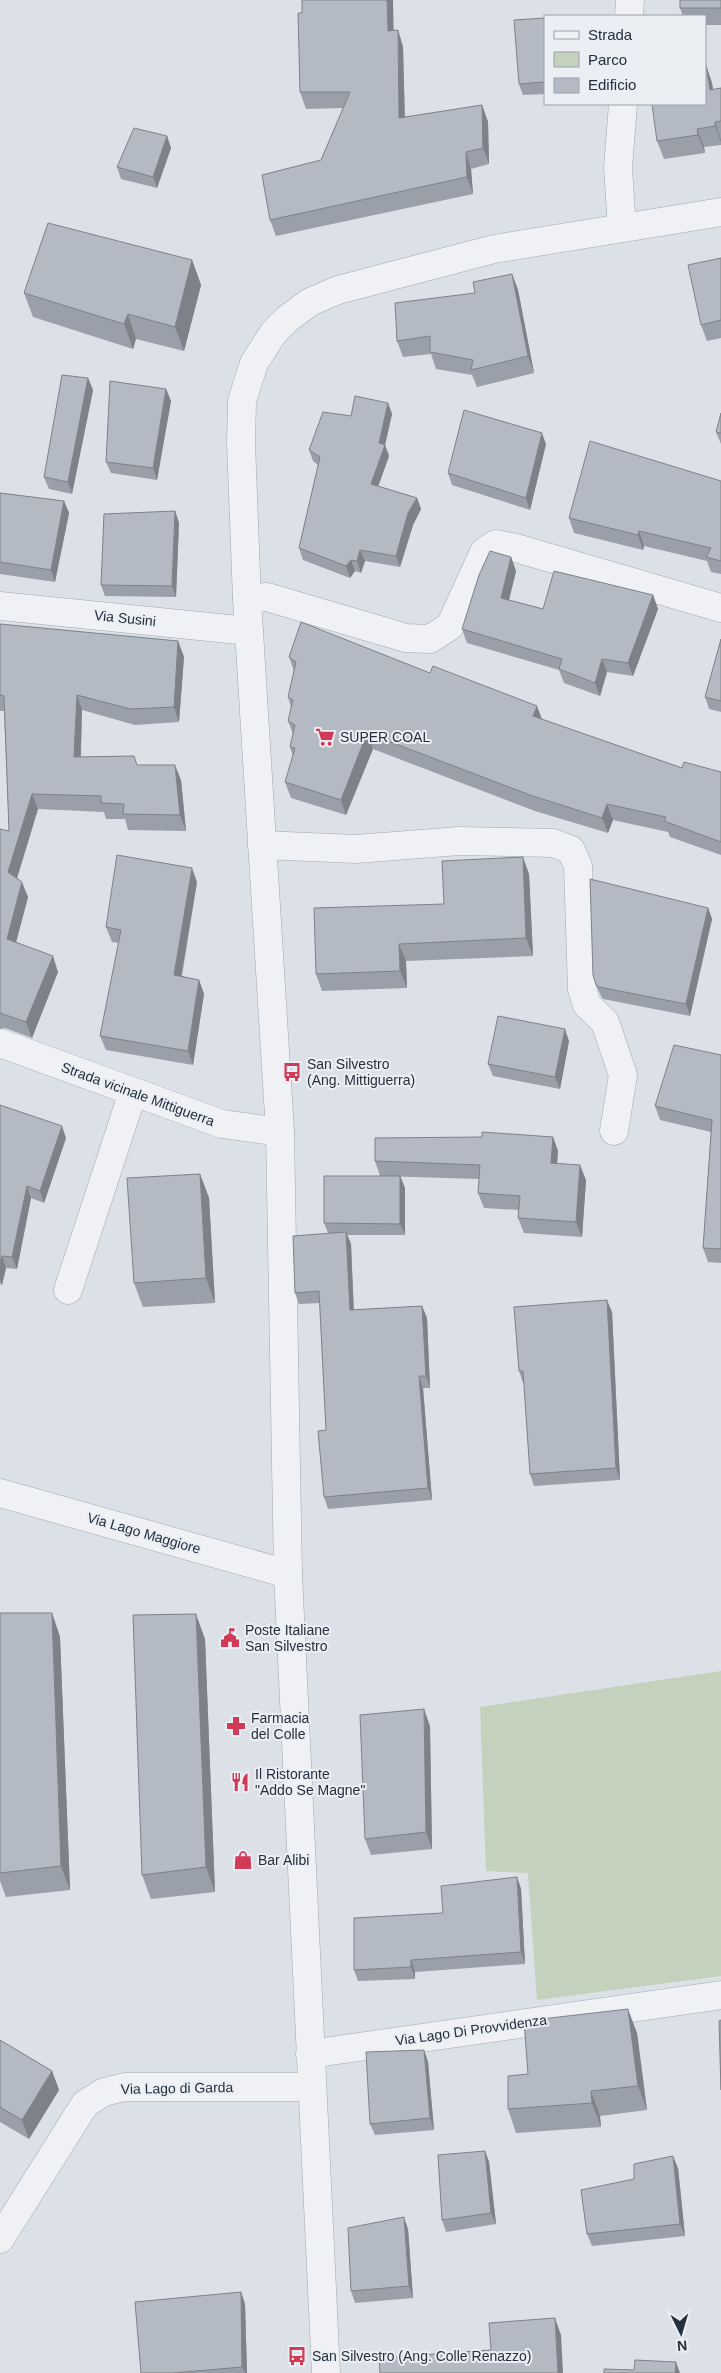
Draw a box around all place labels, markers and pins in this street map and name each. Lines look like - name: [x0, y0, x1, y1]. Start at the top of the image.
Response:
- supermarket icon: SUPER COAL: [314, 726, 336, 748]
- place label: SUPER COAL: [340, 729, 430, 745]
- place label: San Silvestro (Ang. Mittiguerra): [307, 1056, 415, 1088]
- bus stop icon: San Silvestro (Ang. Mittiguerra): [281, 1061, 303, 1083]
- place label: Poste Italiane San Silvestro: [245, 1622, 330, 1654]
- public building icon: Poste Italiane San Silvestro: [219, 1627, 241, 1649]
- place label: Farmacia del Colle: [251, 1710, 310, 1742]
- pharmacy icon: Farmacia del Colle: [225, 1715, 247, 1737]
- place label: Il Ristorante "Addo Se Magne": [255, 1766, 365, 1798]
- restaurant icon: Il Ristorante "Addo Se Magne": [229, 1771, 251, 1793]
- shop icon: Bar Alibi: [232, 1849, 254, 1871]
- place label: Bar Alibi: [258, 1852, 309, 1868]
- bus stop icon: San Silvestro (Ang. Colle Renazzo): [286, 2345, 308, 2367]
- place label: San Silvestro (Ang. Colle Renazzo): [312, 2348, 531, 2364]

